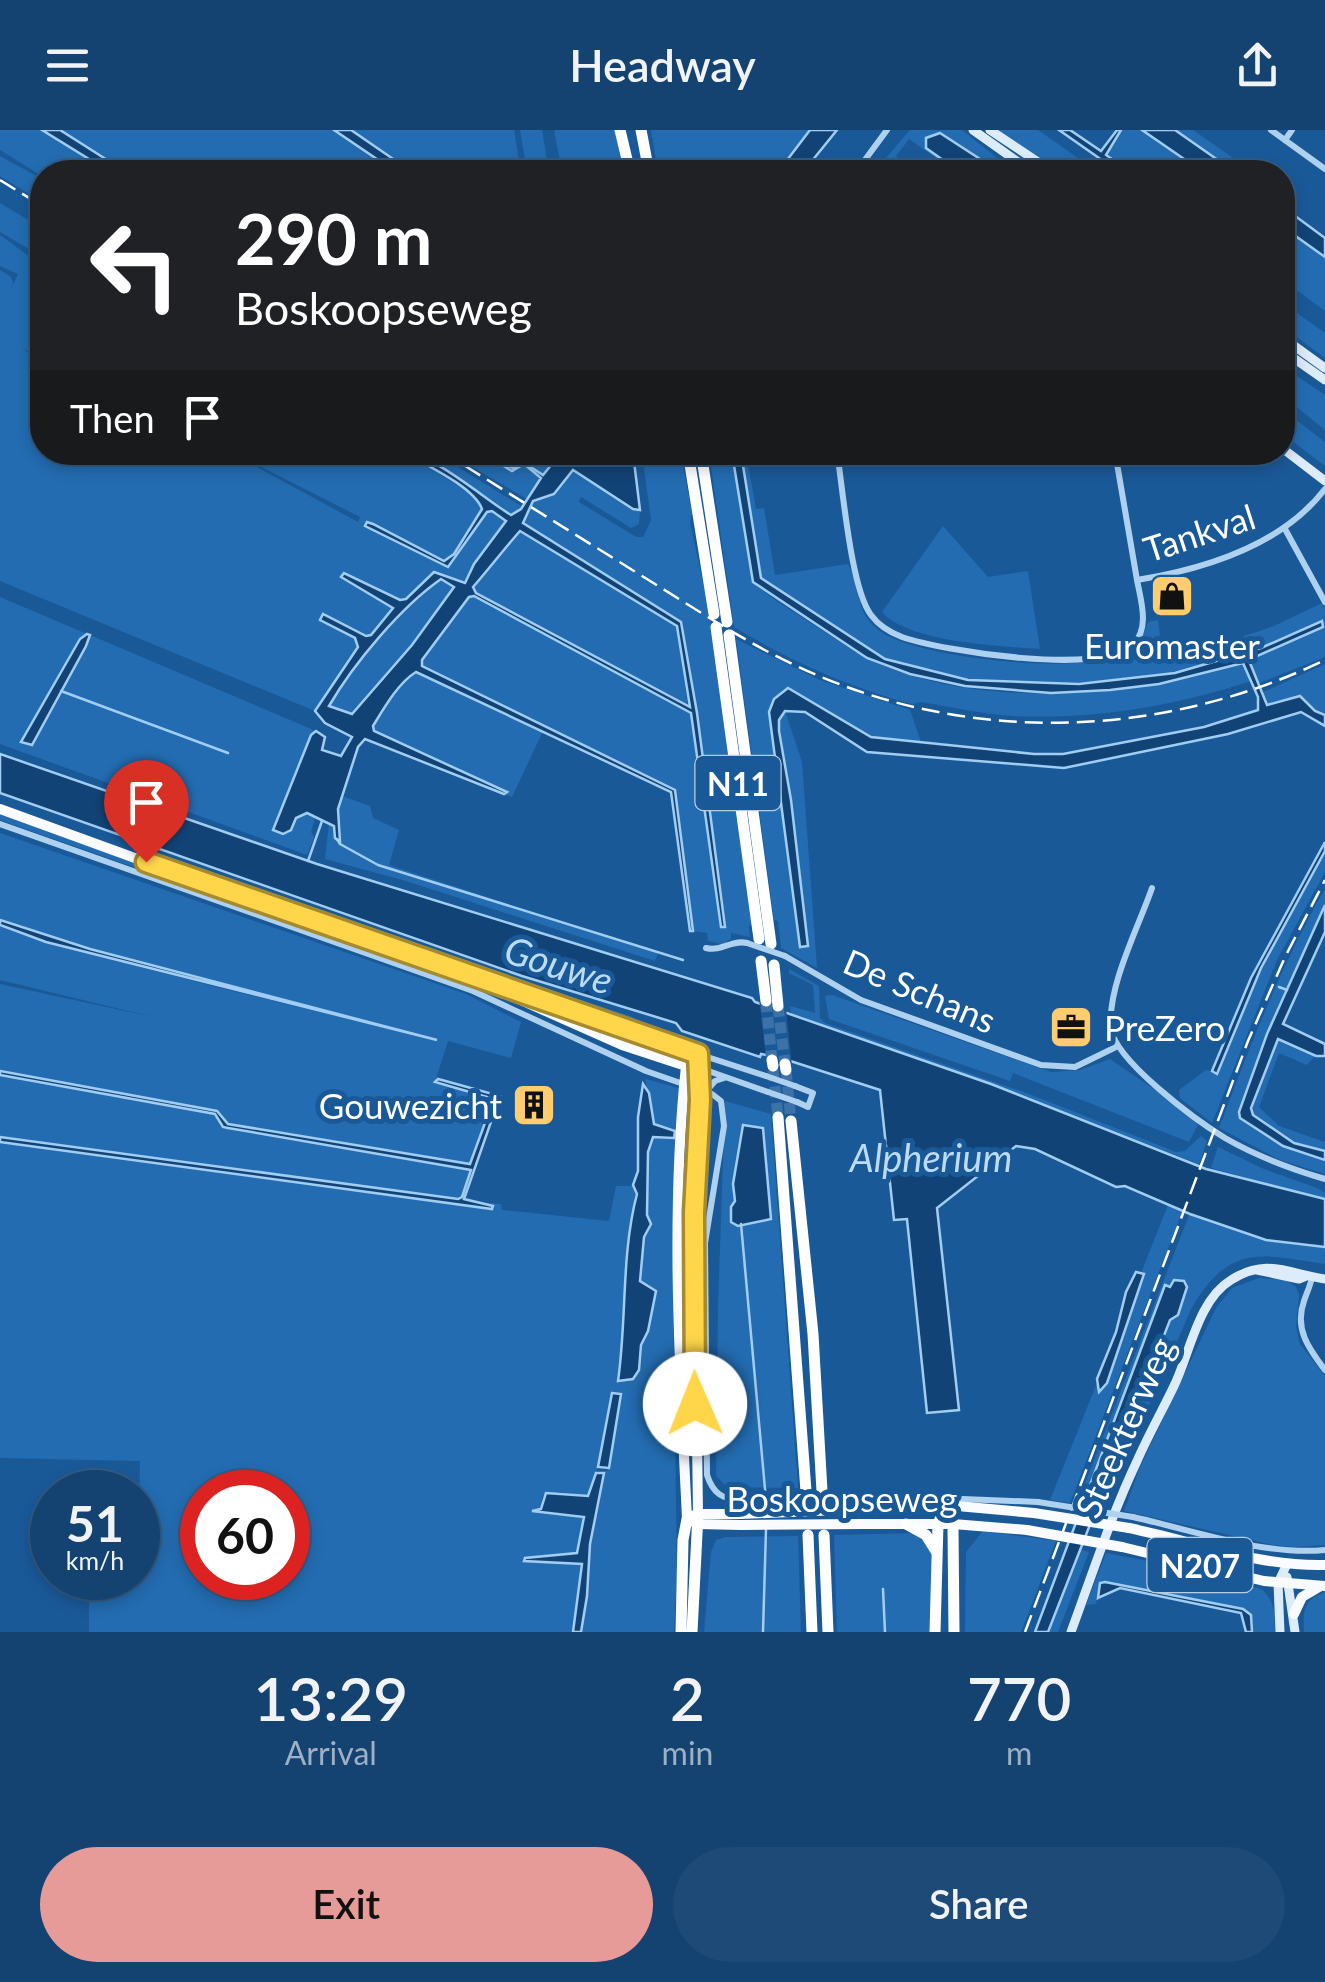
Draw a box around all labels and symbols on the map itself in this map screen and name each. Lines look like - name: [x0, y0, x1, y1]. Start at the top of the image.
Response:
- street label: Tankval: [1138, 494, 1260, 570]
- shop icon: Euromaster: [1149, 573, 1195, 619]
- place label: Euromaster: [1084, 624, 1260, 666]
- road number: N11: [696, 756, 780, 810]
- pin: [104, 760, 189, 863]
- water label: Gouwe: [499, 925, 619, 1003]
- street label: De Schans: [838, 939, 1002, 1041]
- office icon: PreZero: [1048, 1004, 1094, 1050]
- place label: PreZero: [1104, 1006, 1225, 1048]
- building icon: Gouwezicht: [511, 1082, 557, 1128]
- place label: Gouwezicht: [319, 1084, 502, 1126]
- water label: Alpherium: [848, 1134, 1012, 1180]
- street label: Steekterweg: [1066, 1330, 1182, 1524]
- position arrow: [643, 1352, 747, 1456]
- speed limit sign: 60: [180, 1470, 310, 1600]
- street label: Boskoopseweg: [727, 1477, 957, 1519]
- road number: N207: [1148, 1538, 1252, 1592]

